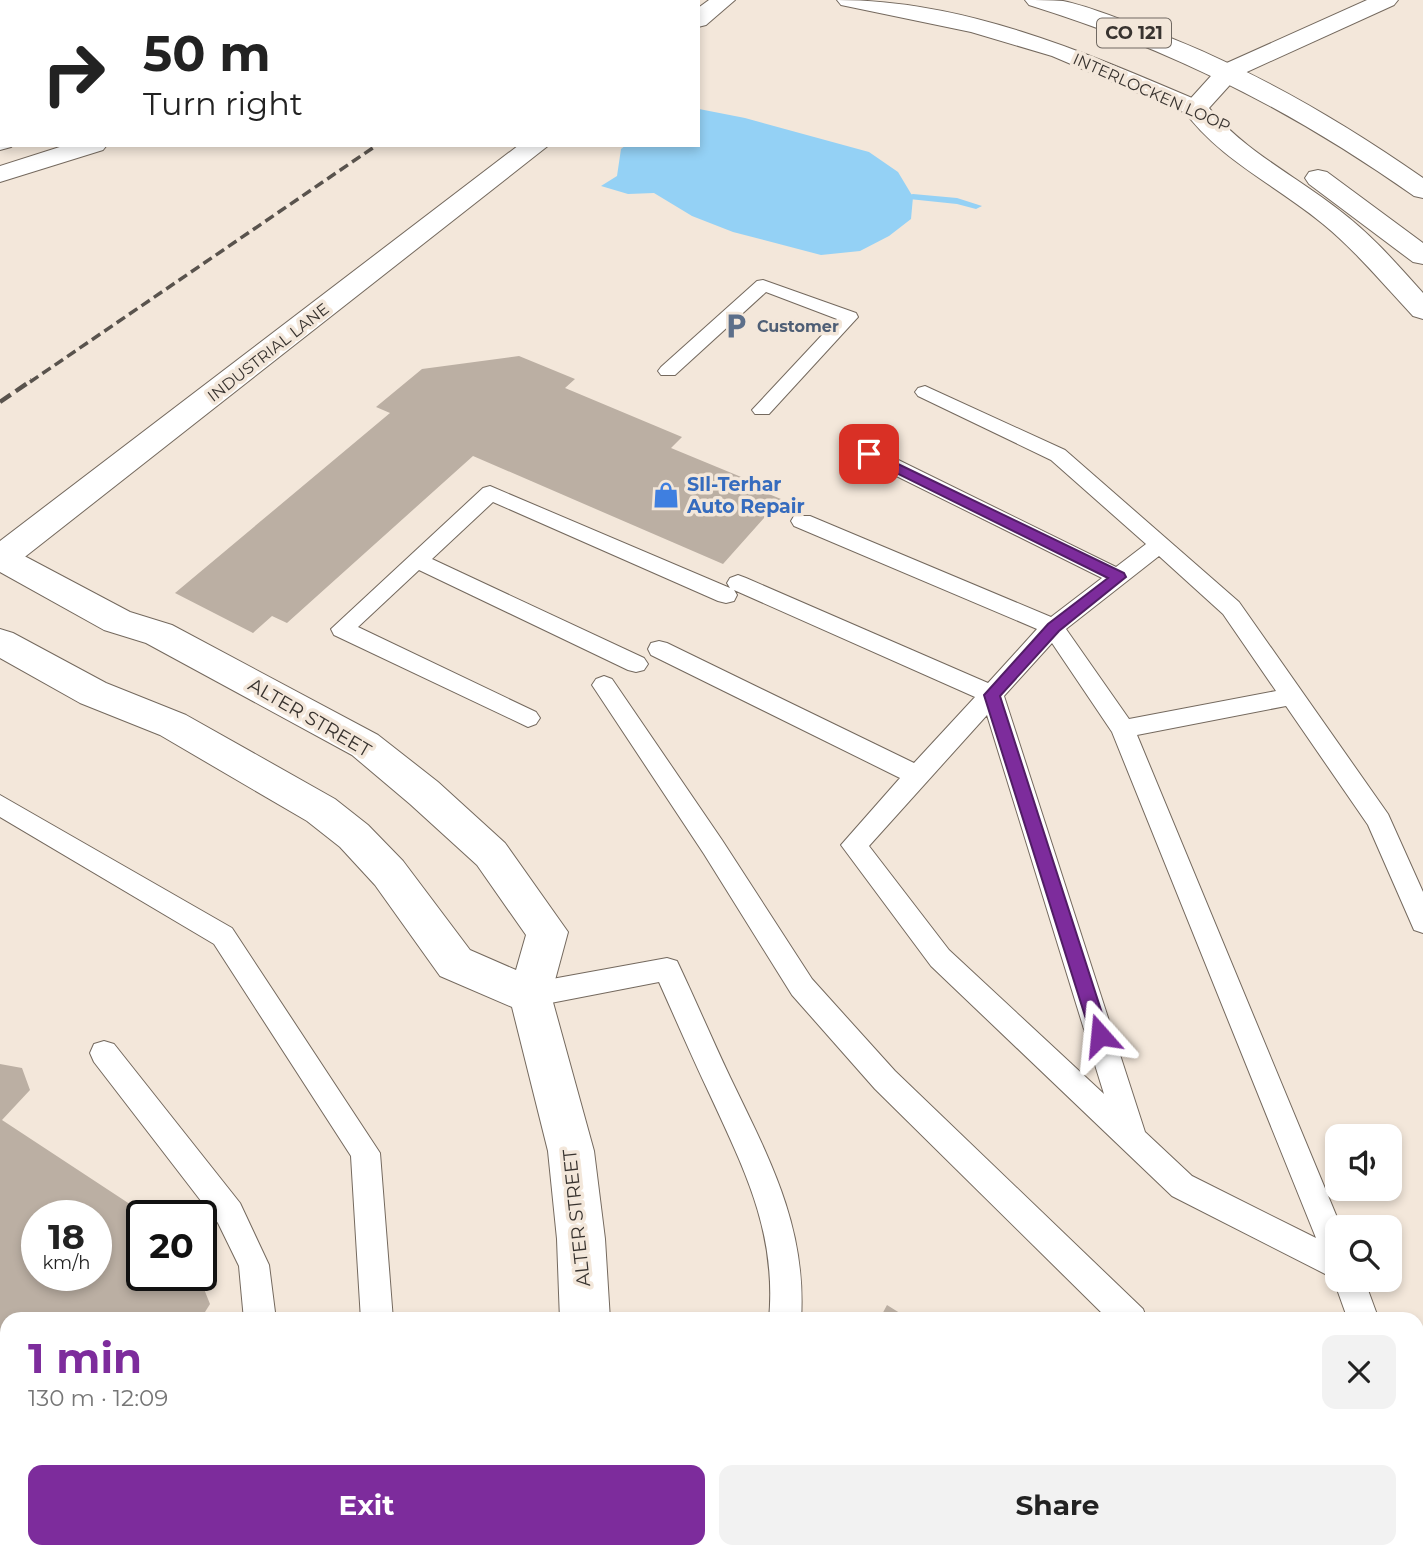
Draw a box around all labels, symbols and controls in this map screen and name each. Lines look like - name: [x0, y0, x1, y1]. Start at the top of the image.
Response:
- road number: CO 121: [1097, 18, 1171, 48]
- text: 50 m: [143, 24, 271, 83]
- icon: right: [28, 28, 119, 119]
- street label: INTERLOCKEN LOOP: [1070, 49, 1233, 136]
- text: Turn right: [143, 84, 303, 123]
- street label: INDUSTRIAL LANE: [204, 299, 333, 406]
- parking icon: Customer: [721, 311, 751, 341]
- place label: Customer: [757, 317, 839, 336]
- pin: [839, 424, 899, 484]
- icon: arrive: [850, 435, 888, 473]
- place label: SIl-Terhar Auto Repair: [686, 473, 805, 518]
- shop icon: SIl-Terhar Auto Repair: [651, 480, 681, 510]
- street label: ALTER STREET: [244, 673, 375, 762]
- position arrow: [1063, 998, 1137, 1072]
- map controls: [1325, 1124, 1402, 1292]
- button: sound: [1325, 1124, 1402, 1201]
- street label: ALTER STREET: [558, 1148, 595, 1288]
- speed limit sign: 20: [126, 1200, 217, 1291]
- text: 18: [48, 1215, 85, 1258]
- button: search: [1325, 1215, 1402, 1292]
- text: km/h: [42, 1252, 91, 1274]
- text: 1 min: [28, 1332, 142, 1384]
- button: close: [1322, 1335, 1396, 1409]
- text: 130 m · 12:09: [28, 1384, 168, 1412]
- button: Exit: [28, 1465, 705, 1545]
- button: Share: [719, 1465, 1396, 1545]

